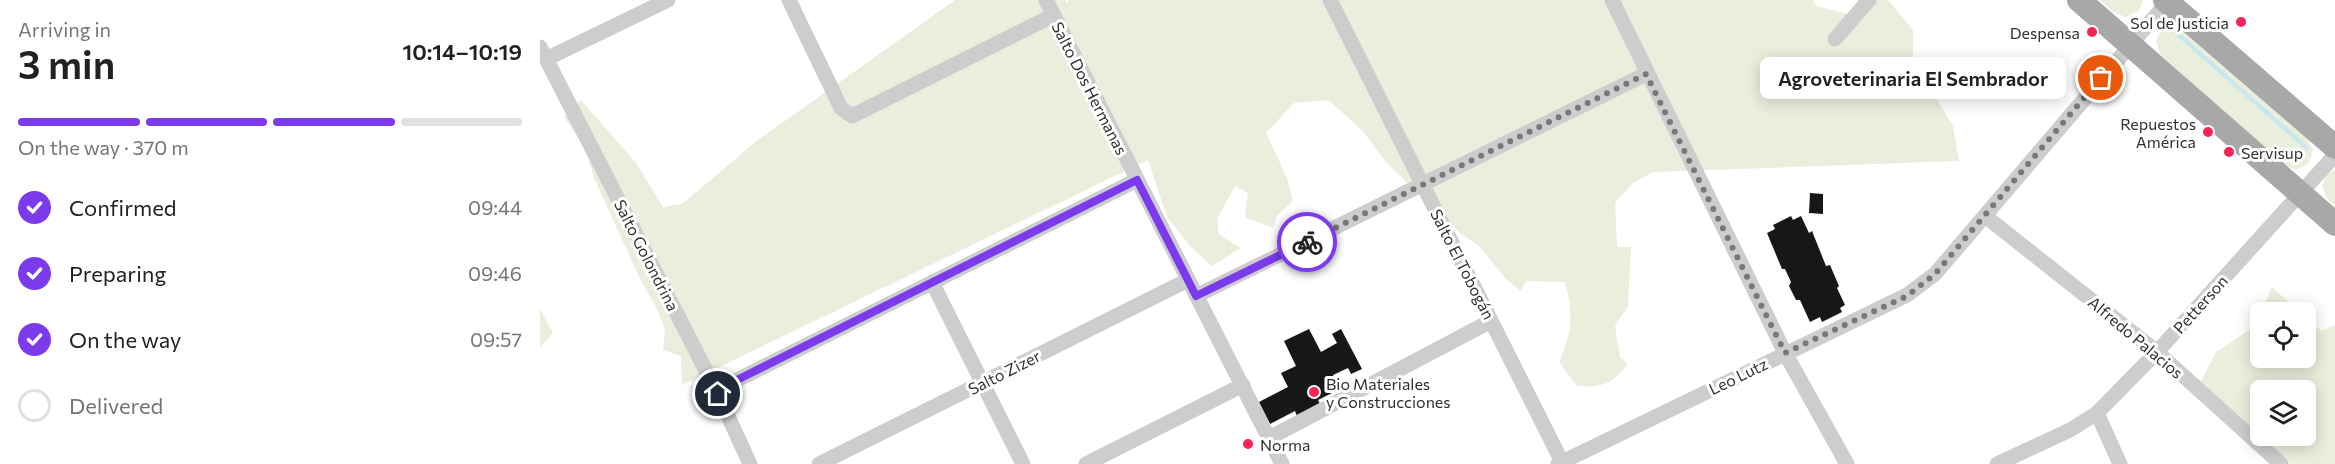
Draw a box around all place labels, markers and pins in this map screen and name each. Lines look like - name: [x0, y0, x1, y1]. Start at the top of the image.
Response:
- place label: Sol de Justicia: [2130, 13, 2229, 32]
- marker: Sol de Justicia: [2234, 15, 2248, 29]
- place label: Despensa: [2010, 23, 2080, 42]
- marker: Despensa: [2085, 25, 2099, 39]
- pin: [2075, 52, 2126, 103]
- callout: Agroveterinaria El Sembrador: [1759, 57, 2065, 99]
- place label: Repuestos América: [2120, 114, 2196, 151]
- marker: Repuestos América: [2201, 125, 2215, 139]
- place label: Servisup: [2241, 143, 2303, 162]
- marker: Servisup: [2222, 145, 2236, 159]
- pin: [692, 368, 743, 419]
- place label: Bio Materiales y Construcciones: [1326, 374, 1451, 411]
- marker: Bio Materiales y Construcciones: [1307, 385, 1321, 399]
- place label: Norma: [1260, 435, 1310, 454]
- marker: Norma: [1241, 437, 1255, 451]

